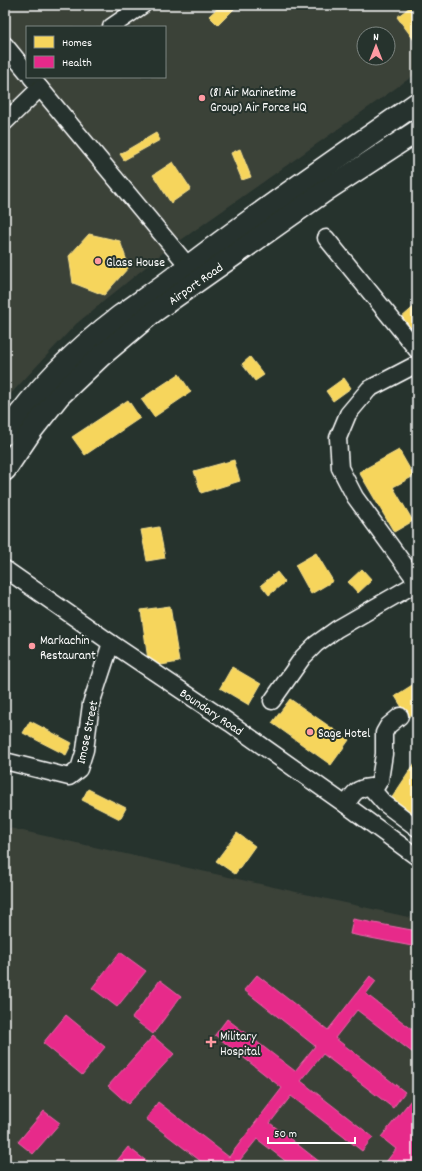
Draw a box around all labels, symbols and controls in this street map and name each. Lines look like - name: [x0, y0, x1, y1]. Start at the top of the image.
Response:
- legend: [26, 26, 166, 78]
- north arrow: [356, 26, 396, 66]
- text: N: [373, 30, 379, 46]
- text: Homes: [62, 35, 92, 52]
- text: Health: [62, 55, 92, 72]
- place label: (81 Air Marinetime Group) Air Force HQ: [210, 84, 307, 118]
- marker: (81 Air Marinetime Group) Air Force HQ: [197, 93, 207, 103]
- place label: Glass House: [106, 254, 165, 273]
- marker: Glass House: [93, 256, 103, 266]
- street label: Airport Road: [165, 259, 228, 311]
- place label: Markachin Restaurant: [40, 632, 96, 666]
- marker: Markachin Restaurant: [27, 641, 37, 651]
- street label: Boundary Road: [175, 685, 246, 741]
- street label: Imose Street: [72, 699, 104, 766]
- place label: Sage Hotel: [318, 725, 370, 744]
- marker: Sage Hotel: [305, 727, 315, 737]
- place label: Military Hospital: [220, 1028, 260, 1062]
- marker: Military Hospital: [205, 1036, 217, 1048]
- scale bar: [268, 1119, 355, 1145]
- text: 50 m: [274, 1126, 297, 1143]

